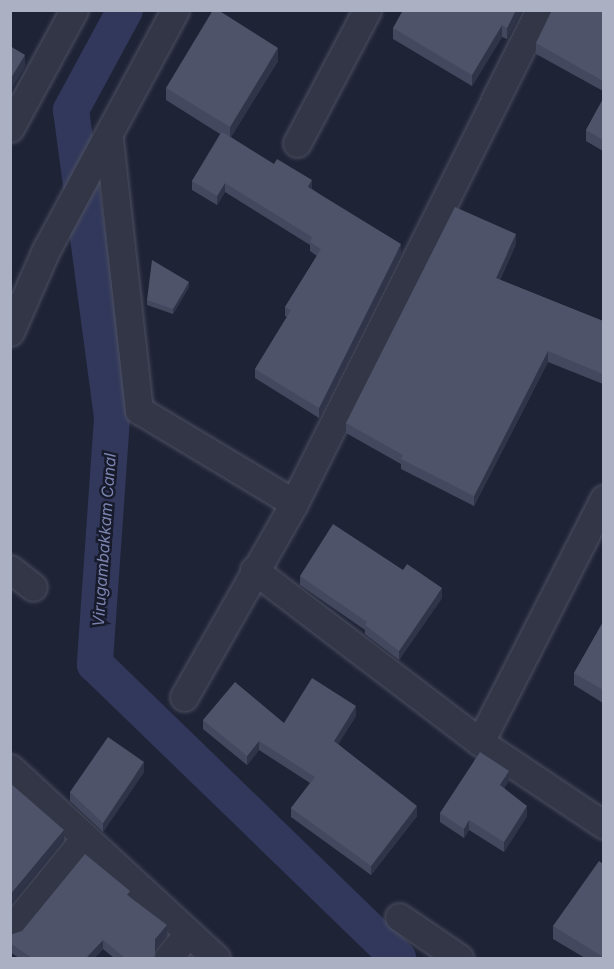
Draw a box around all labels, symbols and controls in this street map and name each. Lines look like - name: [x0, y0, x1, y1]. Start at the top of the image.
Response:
- water label: Virugambakkam Canal: [88, 453, 120, 627]

